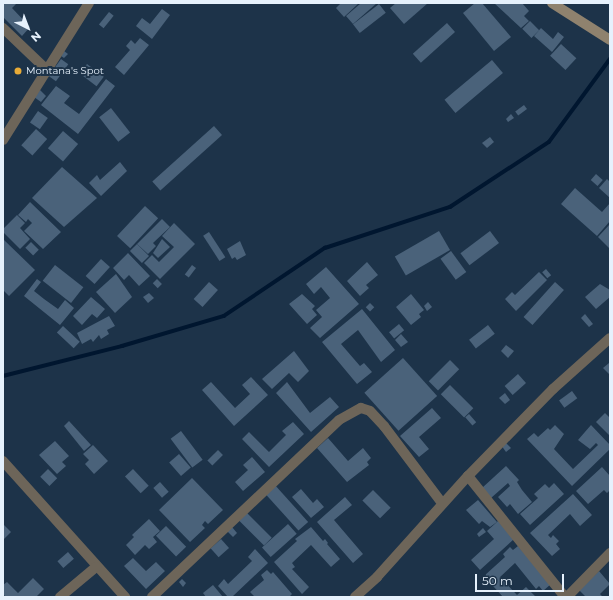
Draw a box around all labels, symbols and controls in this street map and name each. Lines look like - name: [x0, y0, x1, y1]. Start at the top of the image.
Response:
- north arrow: [8, 8, 48, 48]
- text: N: [28, 29, 44, 45]
- place label: Montana's Spot: [26, 65, 104, 77]
- marker: Montana's Spot: [13, 66, 23, 76]
- scale bar: [477, 566, 566, 592]
- text: 50 m: [482, 573, 513, 588]

